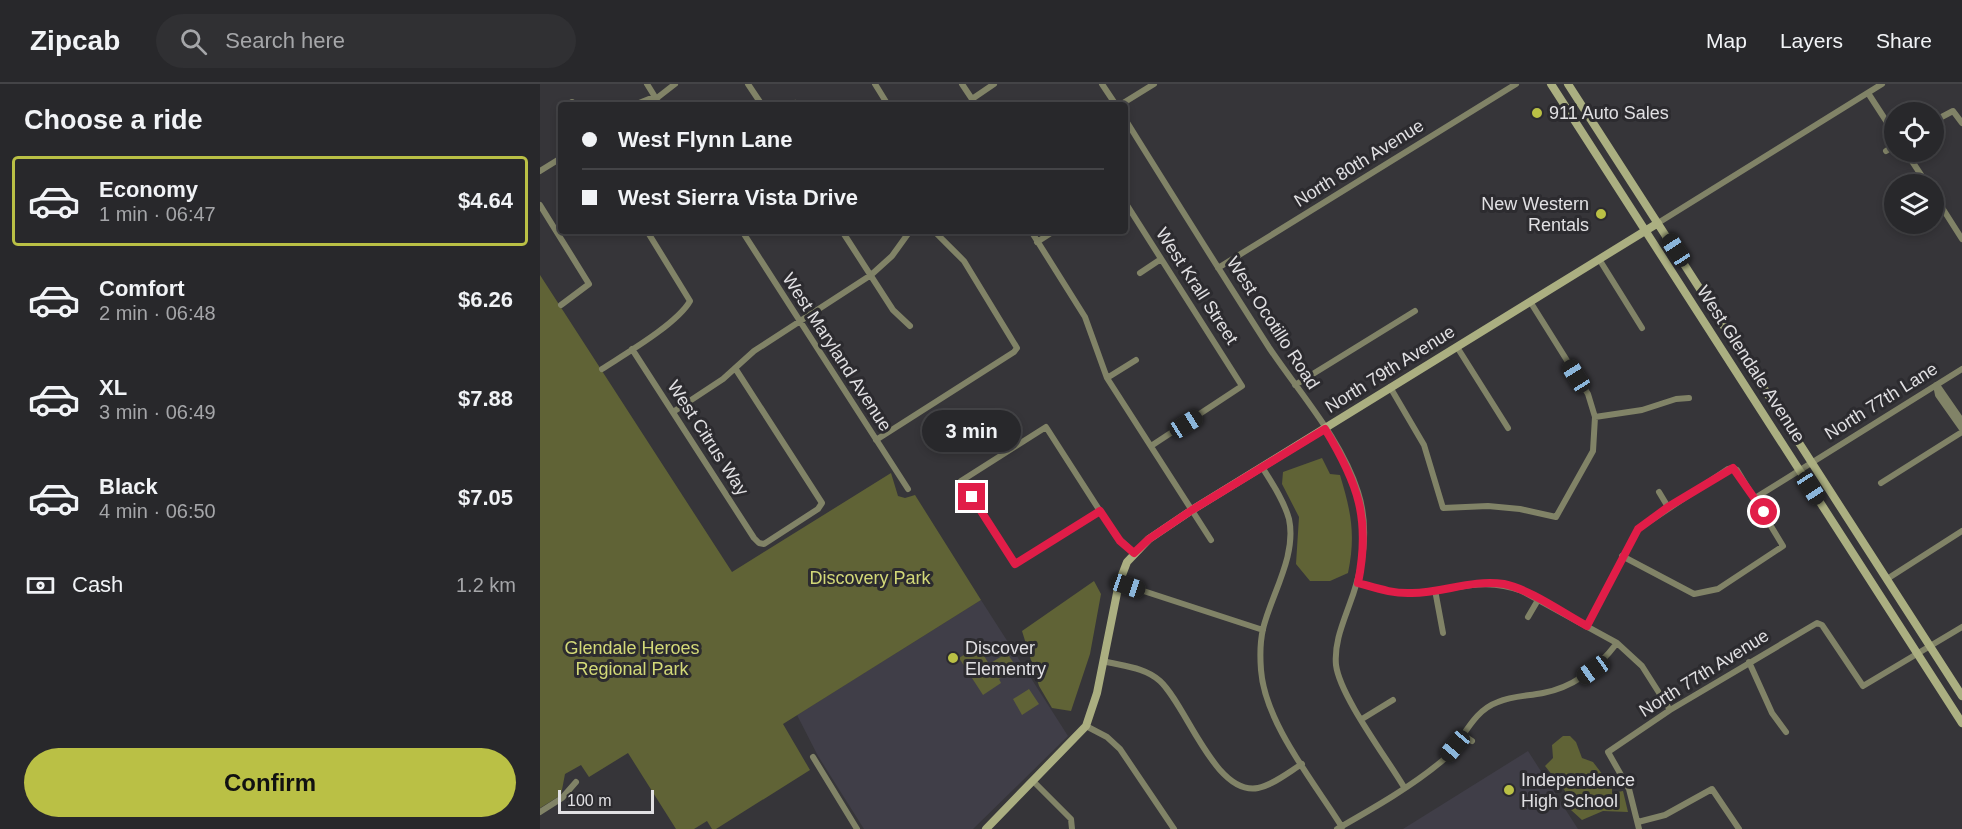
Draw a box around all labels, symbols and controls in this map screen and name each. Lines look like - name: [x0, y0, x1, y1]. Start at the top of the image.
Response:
- search box: [156, 14, 576, 68]
- text: Zipcab: [30, 25, 120, 56]
- icon: search: [177, 25, 210, 58]
- text: Search here: [225, 28, 345, 53]
- text: Map: [1706, 29, 1747, 52]
- text: Layers: [1780, 29, 1843, 52]
- text: Share: [1876, 29, 1932, 52]
- map controls: [1884, 102, 1944, 234]
- button: locate: [1884, 102, 1944, 162]
- place label: 911 Auto Sales: [1549, 103, 1669, 123]
- text: Choose a ride: [24, 105, 203, 135]
- marker: 911 Auto Sales: [1530, 106, 1544, 120]
- street label: North 80th Avenue: [1291, 115, 1427, 211]
- text: West Flynn Lane: [618, 127, 792, 152]
- icon: car: [27, 174, 81, 228]
- button: layers: [1884, 174, 1944, 234]
- text: Economy: [99, 177, 198, 202]
- text: West Sierra Vista Drive: [618, 185, 858, 210]
- text: $4.64: [458, 188, 513, 213]
- place label: New Western Rentals: [1481, 194, 1589, 235]
- text: 1 min · 06:47: [99, 203, 216, 225]
- marker: New Western Rentals: [1594, 207, 1608, 221]
- street label: West Krall Street: [1152, 224, 1242, 348]
- car: [1659, 230, 1693, 270]
- street label: West Ocotillo Road: [1223, 253, 1323, 393]
- street label: West Maryland Avenue: [778, 269, 896, 435]
- icon: car: [27, 273, 81, 327]
- text: Comfort: [99, 276, 185, 301]
- street label: West Glendale Avenue: [1693, 282, 1809, 446]
- text: $6.26: [458, 287, 513, 312]
- text: 2 min · 06:48: [99, 302, 216, 324]
- street label: North 79th Avenue: [1322, 321, 1458, 417]
- car: [1559, 356, 1593, 396]
- street label: North 77th Lane: [1821, 358, 1941, 444]
- icon: car: [27, 372, 81, 426]
- text: XL: [99, 375, 127, 400]
- street label: West Citrus Way: [663, 377, 753, 499]
- text: $7.88: [458, 386, 513, 411]
- text: 3 min · 06:49: [99, 401, 216, 423]
- car: [1166, 407, 1206, 441]
- callout: 3 min: [922, 410, 1022, 452]
- text: 3 min: [945, 420, 998, 442]
- car: [1794, 468, 1828, 508]
- icon: car: [27, 471, 81, 525]
- text: Black: [99, 474, 158, 499]
- route end: [958, 483, 985, 510]
- text: $7.05: [458, 485, 513, 510]
- route start: [1750, 498, 1777, 525]
- text: 4 min · 06:50: [99, 500, 216, 522]
- park label: Discovery Park: [809, 568, 932, 588]
- icon: cash: [24, 569, 57, 602]
- text: Cash: [72, 572, 123, 597]
- car: [1108, 572, 1148, 600]
- text: 1.2 km: [456, 574, 516, 596]
- street label: North 77th Avenue: [1636, 625, 1772, 721]
- park label: Glendale Heroes Regional Park: [564, 638, 700, 679]
- place label: Discover Elementry: [965, 638, 1046, 679]
- marker: Discover Elementry: [946, 651, 960, 665]
- car: [1573, 652, 1613, 688]
- car: [1437, 726, 1473, 766]
- button: Confirm: [24, 748, 516, 817]
- place label: Independence High School: [1521, 770, 1635, 811]
- marker: Independence High School: [1502, 783, 1516, 797]
- scale bar: [558, 787, 654, 814]
- text: 100 m: [567, 792, 611, 809]

